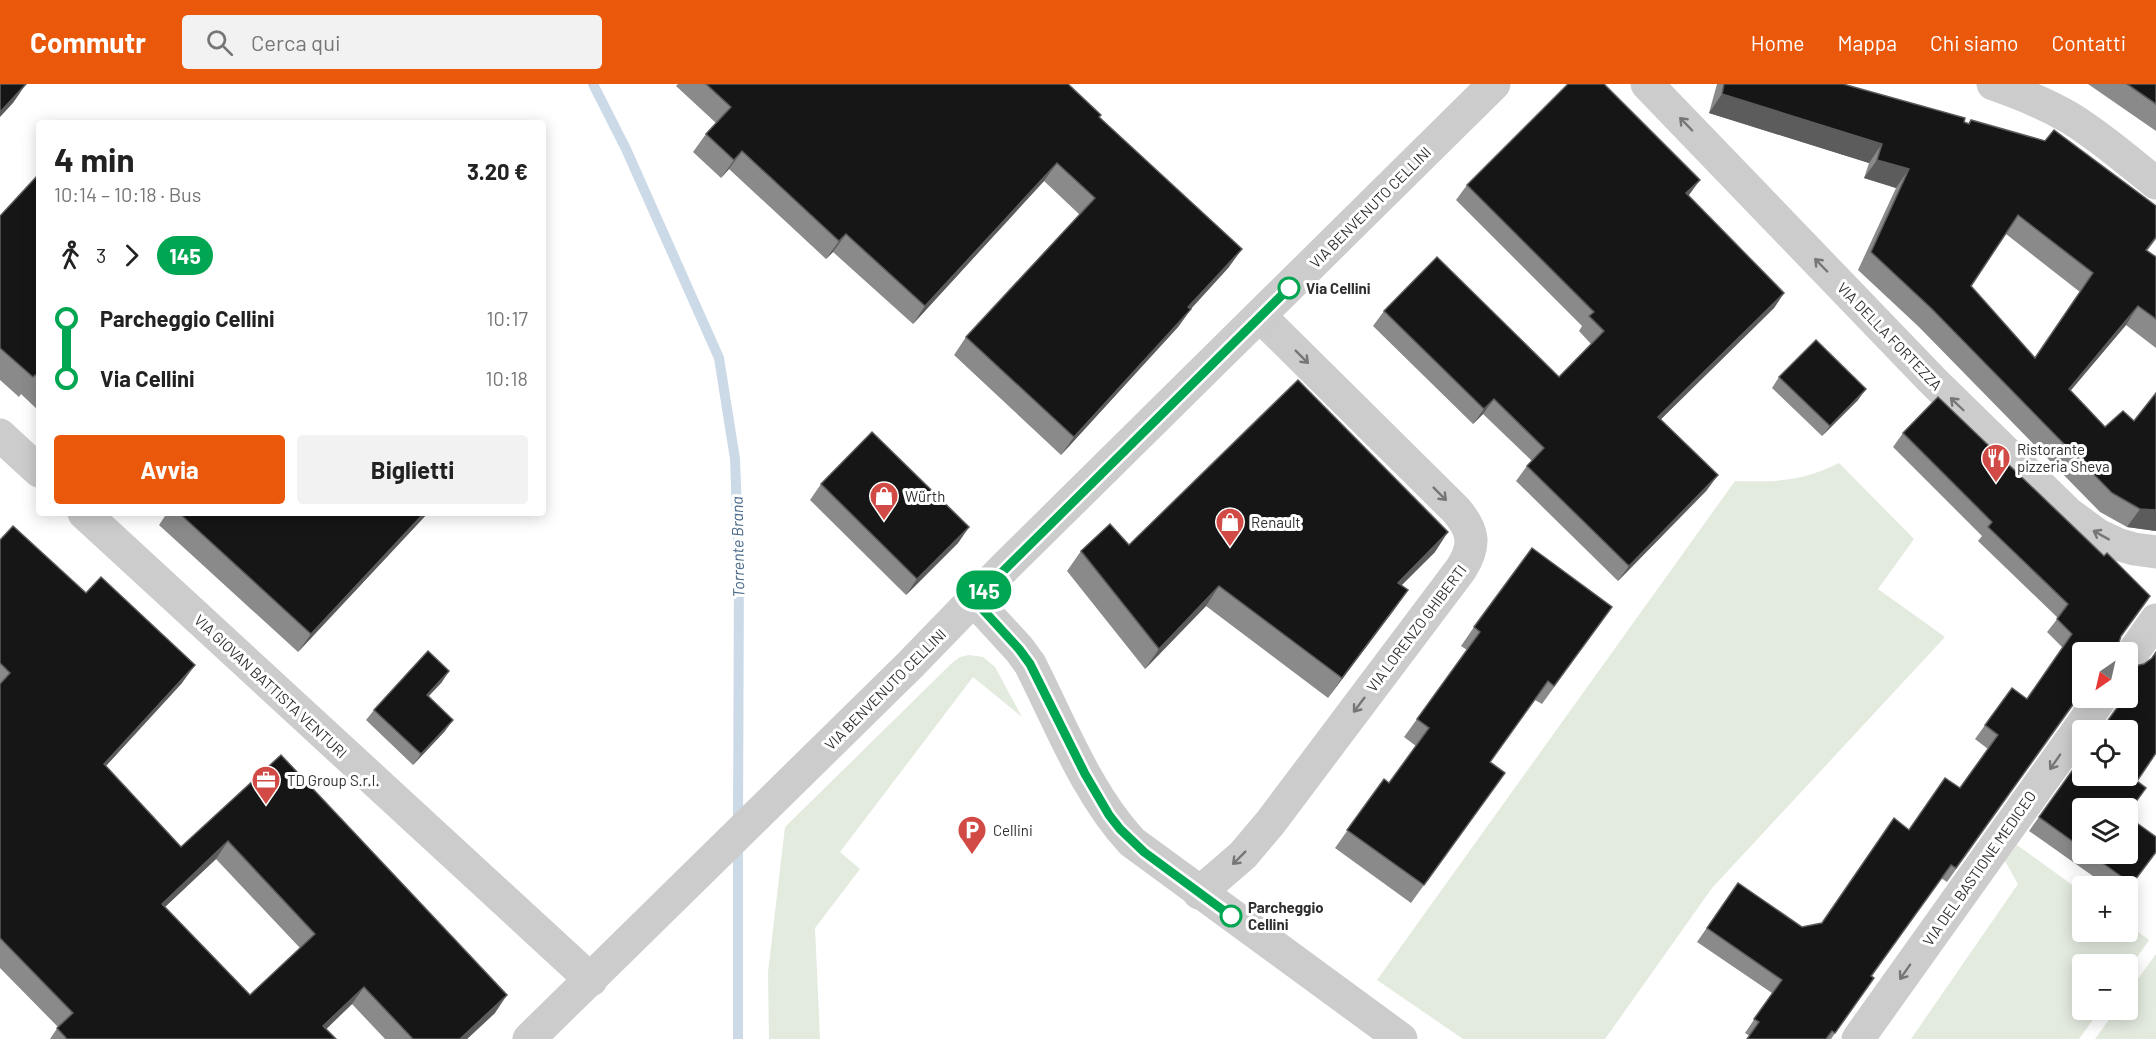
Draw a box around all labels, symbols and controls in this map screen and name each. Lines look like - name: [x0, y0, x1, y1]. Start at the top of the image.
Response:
- search box: [182, 15, 602, 69]
- text: Commutr: [30, 25, 146, 59]
- icon: search: [203, 26, 236, 59]
- text: Cerca qui: [251, 29, 341, 55]
- text: Home: [1751, 30, 1804, 55]
- text: Mappa: [1837, 30, 1897, 55]
- text: Chi siamo: [1930, 30, 2019, 55]
- text: Contatti: [2052, 30, 2126, 55]
- one-way arrow: [1679, 117, 1693, 132]
- text: 4 min: [54, 139, 135, 179]
- street label: VIA BENVENUTO CELLINI: [1306, 143, 1434, 271]
- text: 3.20 €: [467, 158, 528, 184]
- text: 10:14 – 10:18 · Bus: [54, 182, 201, 206]
- icon: walk: [54, 239, 87, 272]
- icon: forward: [115, 239, 148, 272]
- text: 3: [96, 243, 106, 267]
- text: 145: [169, 243, 201, 268]
- one-way arrow: [1814, 257, 1828, 272]
- marker: Via Cellini: [1278, 277, 1300, 299]
- street label: VIA DELLA FORTEZZA: [1834, 278, 1946, 394]
- place label: Via Cellini: [1306, 279, 1371, 297]
- text: Parcheggio Cellini: [100, 305, 275, 331]
- text: 10:17: [486, 306, 528, 330]
- one-way arrow: [1294, 349, 1309, 364]
- text: Via Cellini: [100, 365, 195, 391]
- text: 10:18: [486, 366, 528, 390]
- one-way arrow: [1950, 397, 1965, 412]
- button: Avvia: [54, 435, 285, 504]
- button: Biglietti: [297, 435, 528, 504]
- place label: Ristorante pizzeria Sheva: [2017, 440, 2110, 475]
- restaurant icon: Ristorante pizzeria Sheva: [1980, 442, 2012, 484]
- shop icon: Würth: [868, 480, 900, 522]
- place label: Würth: [905, 487, 945, 505]
- one-way arrow: [1433, 487, 1448, 502]
- water label: Torrente Brana: [727, 496, 747, 598]
- shop icon: Renault: [1214, 506, 1246, 548]
- place label: Renault: [1251, 513, 1301, 531]
- one-way arrow: [2093, 529, 2110, 541]
- street label: VIA LORENZO GHIBERTI: [1362, 561, 1470, 695]
- line badge: 145: [950, 570, 1018, 610]
- text: 145: [968, 578, 1000, 603]
- street label: VIA GIOVAN BATTISTA VENTURI: [191, 610, 351, 762]
- street label: VIA BENVENUTO CELLINI: [821, 625, 949, 753]
- north arrow: [2072, 642, 2138, 708]
- map controls: [2072, 642, 2138, 1020]
- one-way arrow: [1352, 696, 1365, 712]
- button: locate: [2072, 720, 2138, 786]
- one-way arrow: [2049, 754, 2061, 770]
- office icon: TD Group S.r.l.: [250, 764, 282, 806]
- place label: TD Group S.r.l.: [287, 771, 379, 789]
- street label: VIA DEL BASTIONE MEDICEO: [1919, 787, 2039, 949]
- button: layers: [2072, 798, 2138, 864]
- parking icon: Cellini: [956, 814, 988, 856]
- place label: Cellini: [993, 821, 1033, 839]
- one-way arrow: [1231, 851, 1246, 866]
- button: +: [2072, 876, 2138, 942]
- place label: Parcheggio Cellini: [1248, 898, 1324, 933]
- marker: Parcheggio Cellini: [1220, 905, 1242, 927]
- button: −: [2072, 954, 2138, 1020]
- one-way arrow: [1899, 964, 1911, 980]

